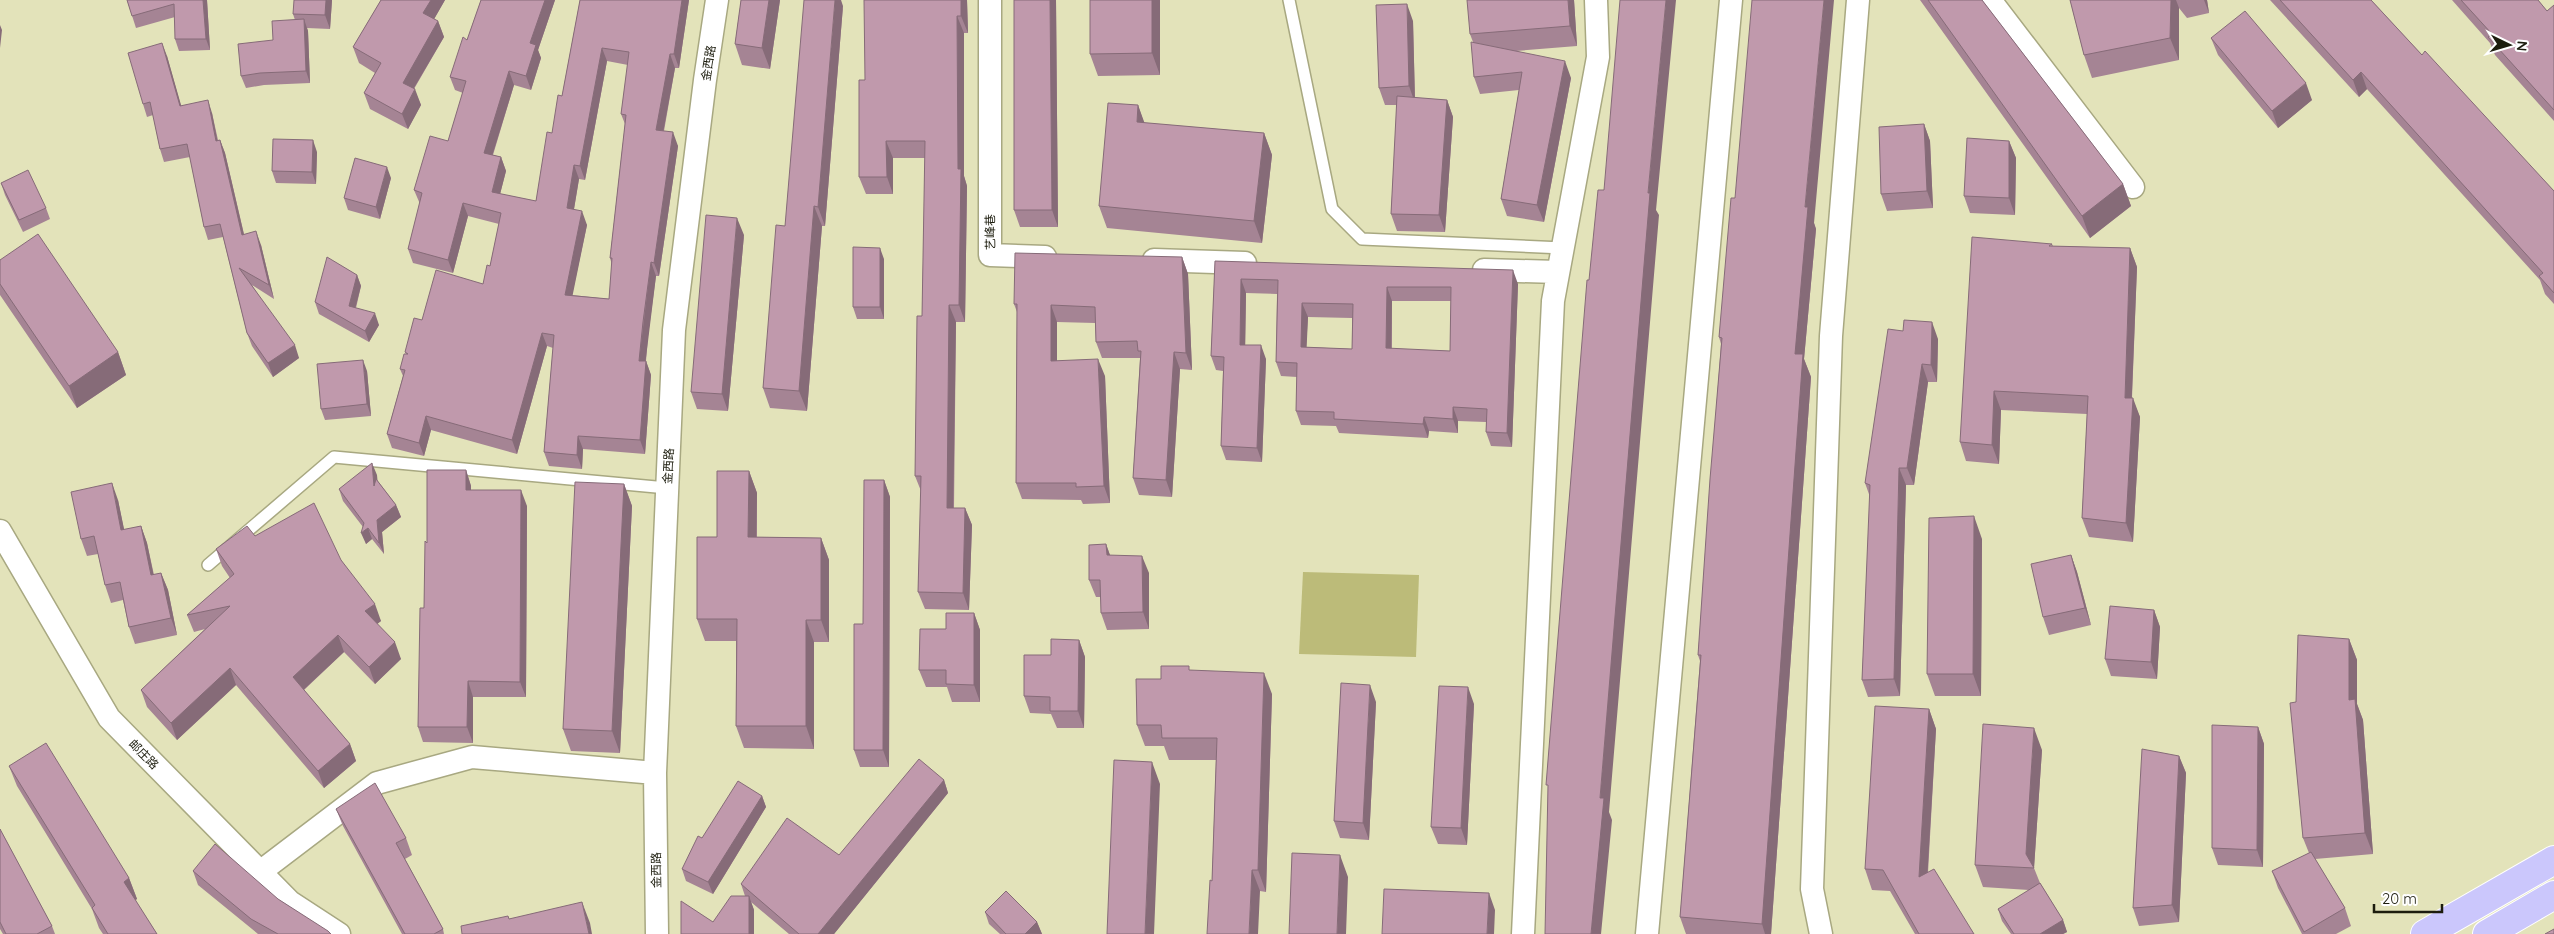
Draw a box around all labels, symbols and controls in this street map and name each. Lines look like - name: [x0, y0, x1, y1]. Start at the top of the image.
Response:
- north arrow: [2484, 20, 2534, 70]
- text: N: [2513, 40, 2531, 52]
- street label: 金西路: [698, 44, 718, 82]
- street label: 艺峰巷: [982, 214, 998, 250]
- street label: 金西路: [660, 448, 676, 484]
- street label: 邮庄路: [126, 736, 162, 772]
- street label: 金西路: [648, 852, 664, 888]
- scale bar: [2374, 882, 2442, 914]
- text: 20 m: [2382, 889, 2417, 908]

